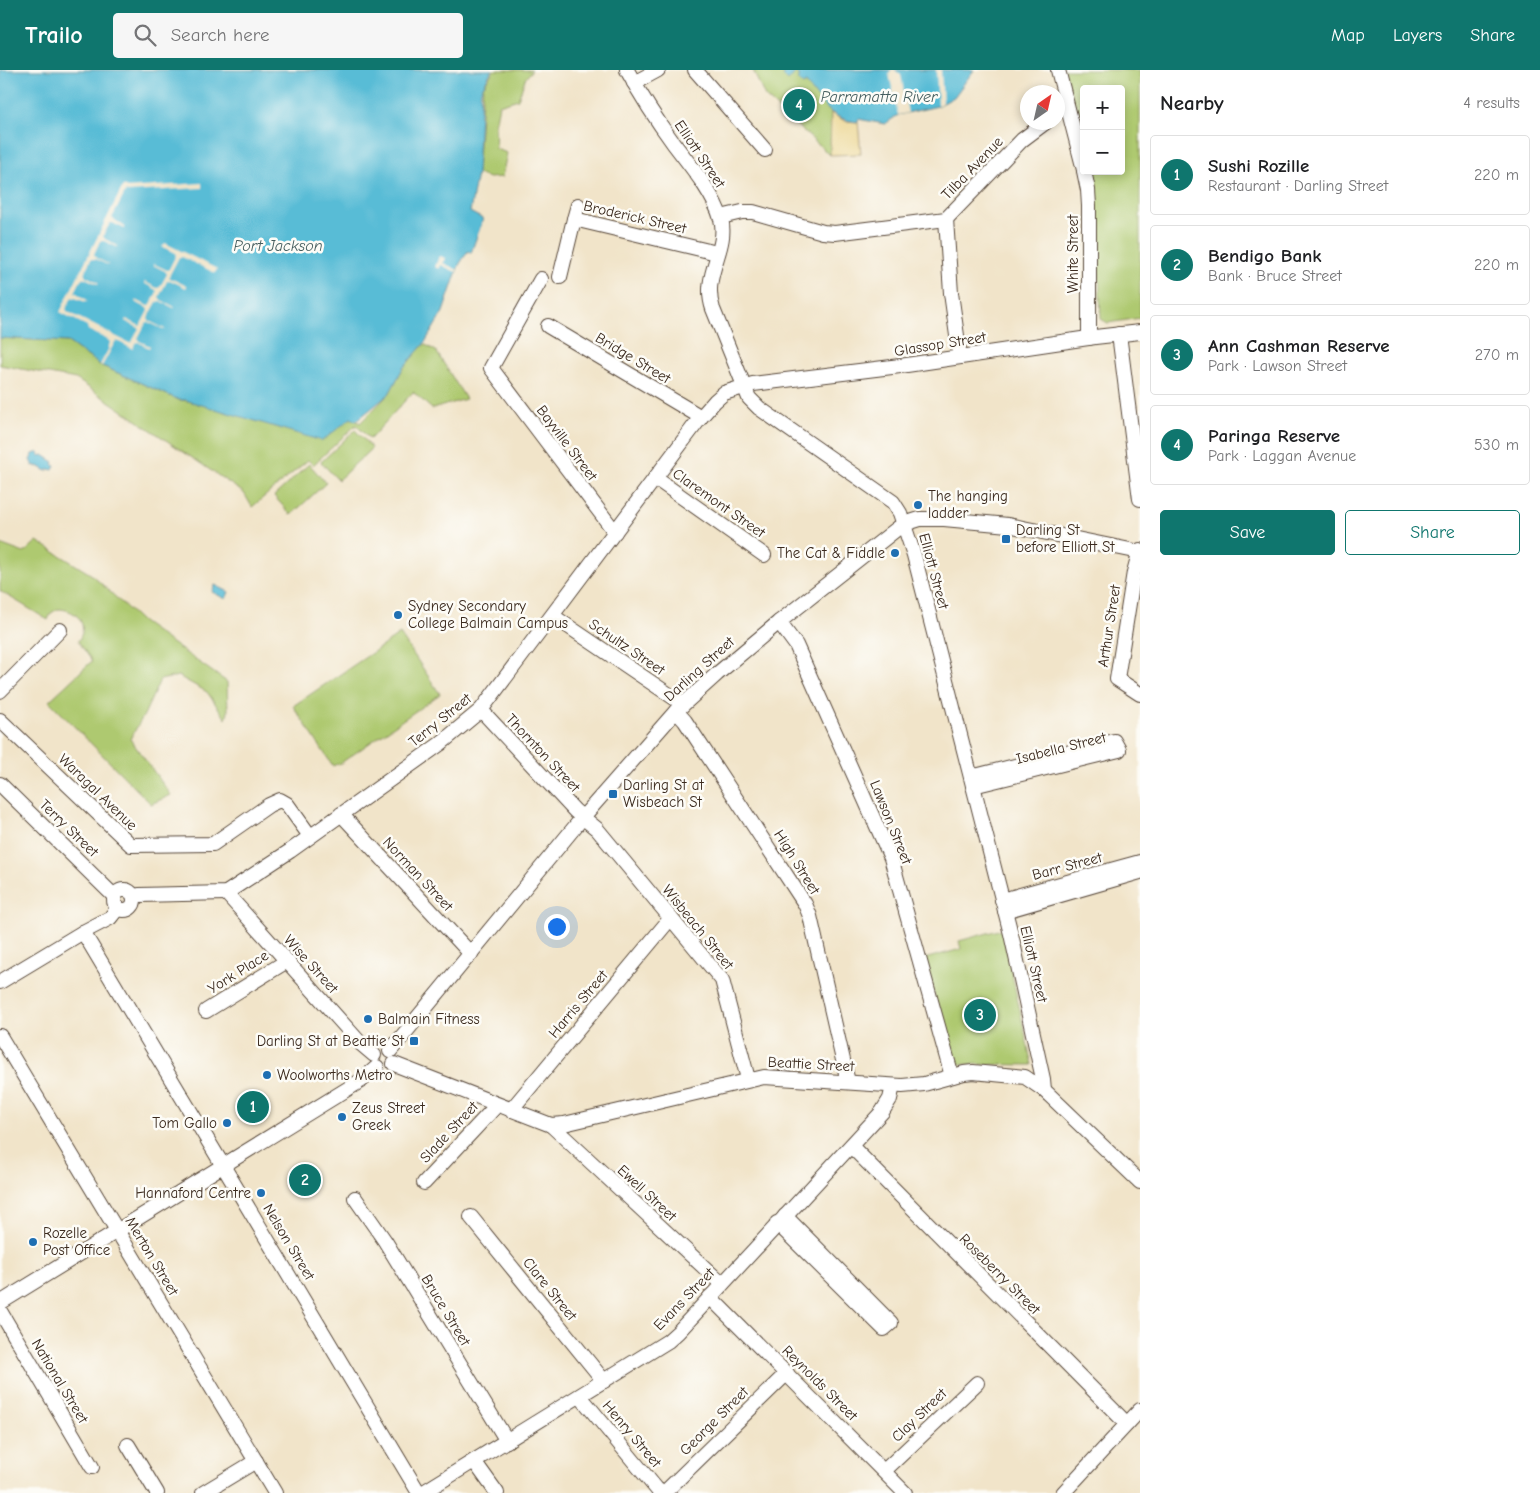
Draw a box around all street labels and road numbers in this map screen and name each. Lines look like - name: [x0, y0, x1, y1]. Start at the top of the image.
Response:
- street label: Elliott Street: [671, 117, 730, 192]
- street label: Tilba Avenue: [937, 132, 1007, 203]
- street label: Broderick Street: [582, 196, 689, 238]
- street label: White Street: [1064, 214, 1082, 293]
- street label: Bridge Street: [592, 328, 675, 388]
- street label: Glassop Street: [893, 328, 988, 360]
- street label: Bayville Street: [533, 402, 602, 485]
- street label: Claremont Street: [669, 464, 769, 542]
- street label: Elliott Street: [915, 531, 953, 612]
- street label: Arthur Street: [1094, 583, 1125, 668]
- street label: Schultz Street: [586, 615, 669, 679]
- street label: Darling Street: [660, 632, 738, 705]
- street label: Terry Street: [405, 689, 475, 751]
- street label: Thornton Street: [502, 710, 584, 796]
- street label: Isabella Street: [1014, 728, 1109, 768]
- street label: Waragal Avenue: [55, 750, 142, 835]
- street label: Lawson Street: [866, 777, 916, 867]
- street label: Terry Street: [36, 795, 103, 861]
- street label: High Street: [770, 826, 824, 898]
- street label: Norman Street: [379, 833, 457, 915]
- street label: Barr Street: [1030, 848, 1105, 884]
- street label: Wisbeach Street: [658, 881, 738, 974]
- street label: Elliott Street: [1016, 924, 1052, 1005]
- street label: Wise Street: [280, 931, 342, 998]
- street label: York Place: [204, 946, 272, 998]
- street label: Harris Street: [545, 966, 612, 1041]
- street label: Beattie Street: [767, 1053, 855, 1075]
- street label: Slade Street: [416, 1097, 482, 1166]
- street label: Ewell Street: [614, 1161, 681, 1225]
- street label: Nelson Street: [259, 1201, 319, 1284]
- street label: Merton Street: [121, 1213, 183, 1299]
- street label: Roseberry Street: [956, 1230, 1045, 1319]
- street label: Clare Street: [519, 1254, 581, 1325]
- street label: Evans Street: [650, 1264, 719, 1334]
- street label: Bruce Street: [418, 1271, 475, 1350]
- street label: National Street: [28, 1336, 93, 1427]
- street label: Reynolds Street: [779, 1342, 862, 1425]
- street label: George Street: [676, 1382, 753, 1459]
- street label: Clay Street: [888, 1384, 951, 1446]
- street label: Henry Street: [599, 1397, 666, 1472]

